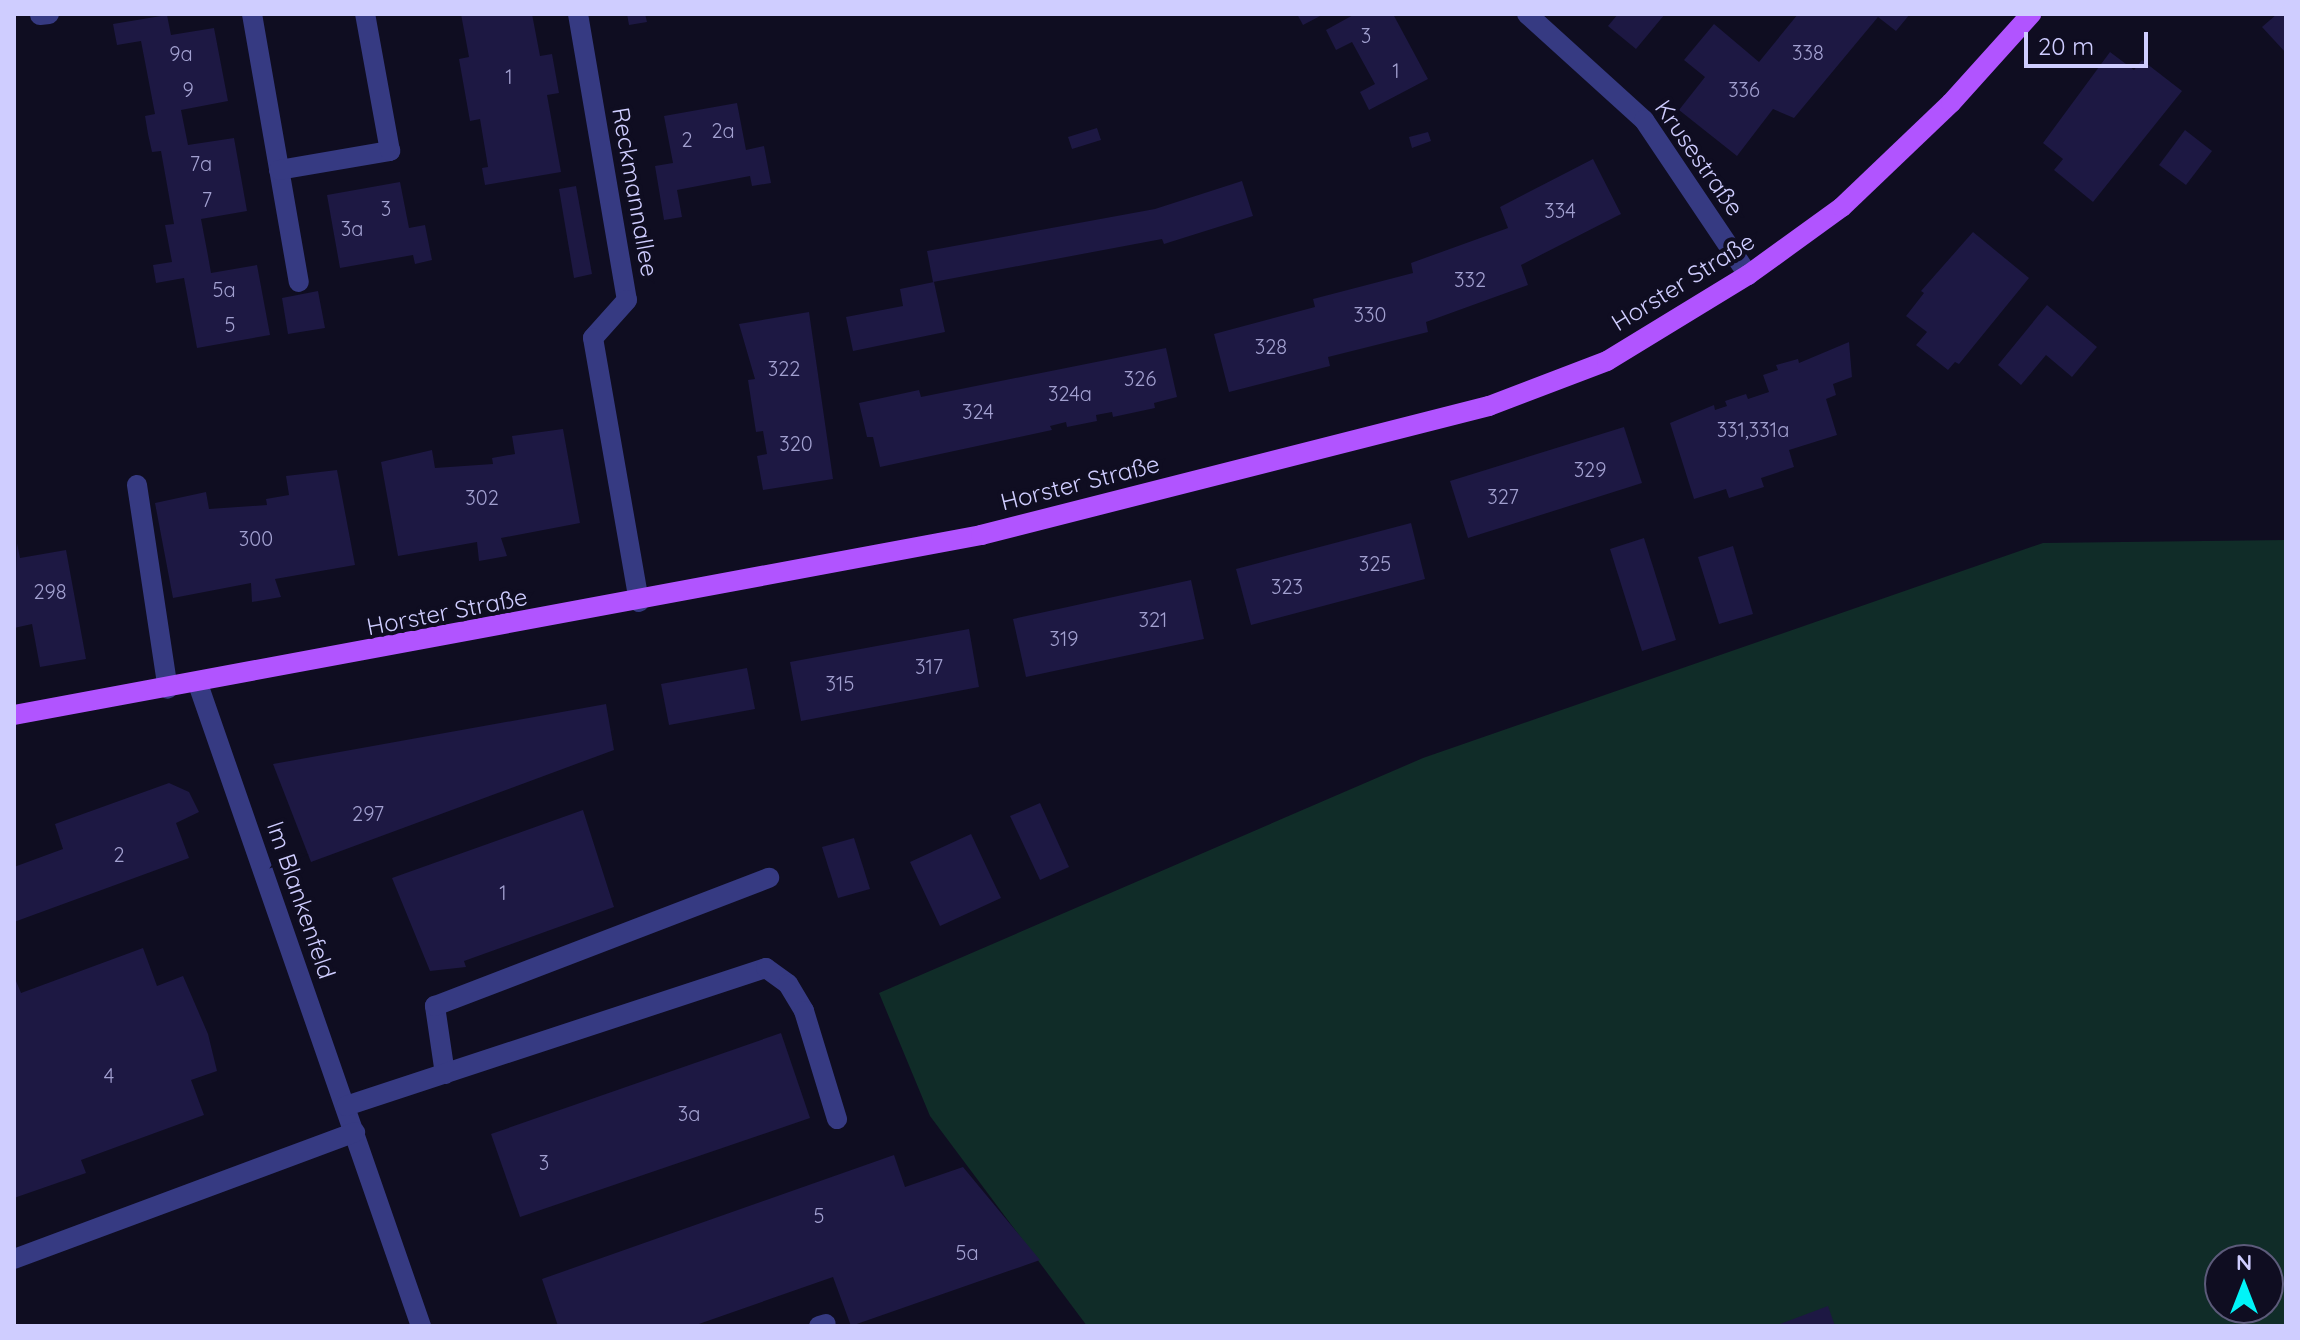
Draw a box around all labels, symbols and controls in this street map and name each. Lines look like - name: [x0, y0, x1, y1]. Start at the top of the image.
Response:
- scale bar: [2028, 16, 2152, 66]
- house number: 3: [1361, 23, 1371, 47]
- text: 20 m: [2038, 31, 2094, 61]
- house number: 338: [1792, 40, 1824, 64]
- house number: 9a: [169, 41, 193, 65]
- house number: 1: [1392, 58, 1400, 82]
- house number: 1: [505, 64, 513, 88]
- house number: 9: [182, 77, 194, 101]
- house number: 336: [1728, 77, 1760, 101]
- street label: Krusestraße: [1649, 95, 1749, 221]
- street label: Reckmannallee: [606, 105, 664, 279]
- house number: 2a: [711, 118, 735, 142]
- house number: 2: [681, 127, 693, 151]
- house number: 7a: [190, 151, 212, 175]
- house number: 7: [202, 187, 212, 211]
- house number: 3: [381, 196, 391, 220]
- house number: 334: [1544, 198, 1576, 222]
- house number: 3a: [341, 216, 363, 240]
- street label: Horster Straße: [1606, 227, 1760, 337]
- house number: 332: [1454, 267, 1486, 291]
- house number: 5a: [212, 277, 236, 301]
- house number: 330: [1354, 302, 1386, 326]
- house number: 5: [225, 312, 235, 336]
- house number: 328: [1255, 334, 1287, 358]
- house number: 322: [768, 356, 800, 380]
- house number: 326: [1124, 366, 1156, 390]
- house number: 324a: [1048, 381, 1092, 405]
- house number: 324: [962, 399, 994, 423]
- house number: 331,331a: [1717, 417, 1789, 441]
- house number: 320: [779, 431, 813, 455]
- street label: Horster Straße: [998, 449, 1162, 517]
- house number: 329: [1574, 457, 1606, 481]
- house number: 327: [1487, 484, 1519, 508]
- house number: 302: [465, 485, 499, 509]
- house number: 300: [239, 526, 273, 550]
- house number: 325: [1359, 551, 1391, 575]
- house number: 323: [1271, 574, 1303, 598]
- house number: 298: [33, 579, 67, 603]
- street label: Horster Straße: [364, 582, 530, 642]
- house number: 321: [1139, 607, 1167, 631]
- house number: 319: [1049, 626, 1079, 650]
- house number: 317: [915, 654, 943, 678]
- house number: 315: [826, 671, 854, 695]
- house number: 297: [352, 801, 384, 825]
- street label: Im Blankenfeld: [261, 817, 341, 983]
- house number: 2: [113, 842, 125, 866]
- house number: 1: [499, 880, 507, 904]
- house number: 4: [104, 1063, 114, 1087]
- house number: 3a: [678, 1101, 700, 1125]
- house number: 3: [539, 1150, 549, 1174]
- house number: 5: [814, 1203, 824, 1227]
- house number: 5a: [955, 1240, 979, 1264]
- north arrow: [2204, 1244, 2284, 1324]
- text: N: [2236, 1248, 2252, 1276]

